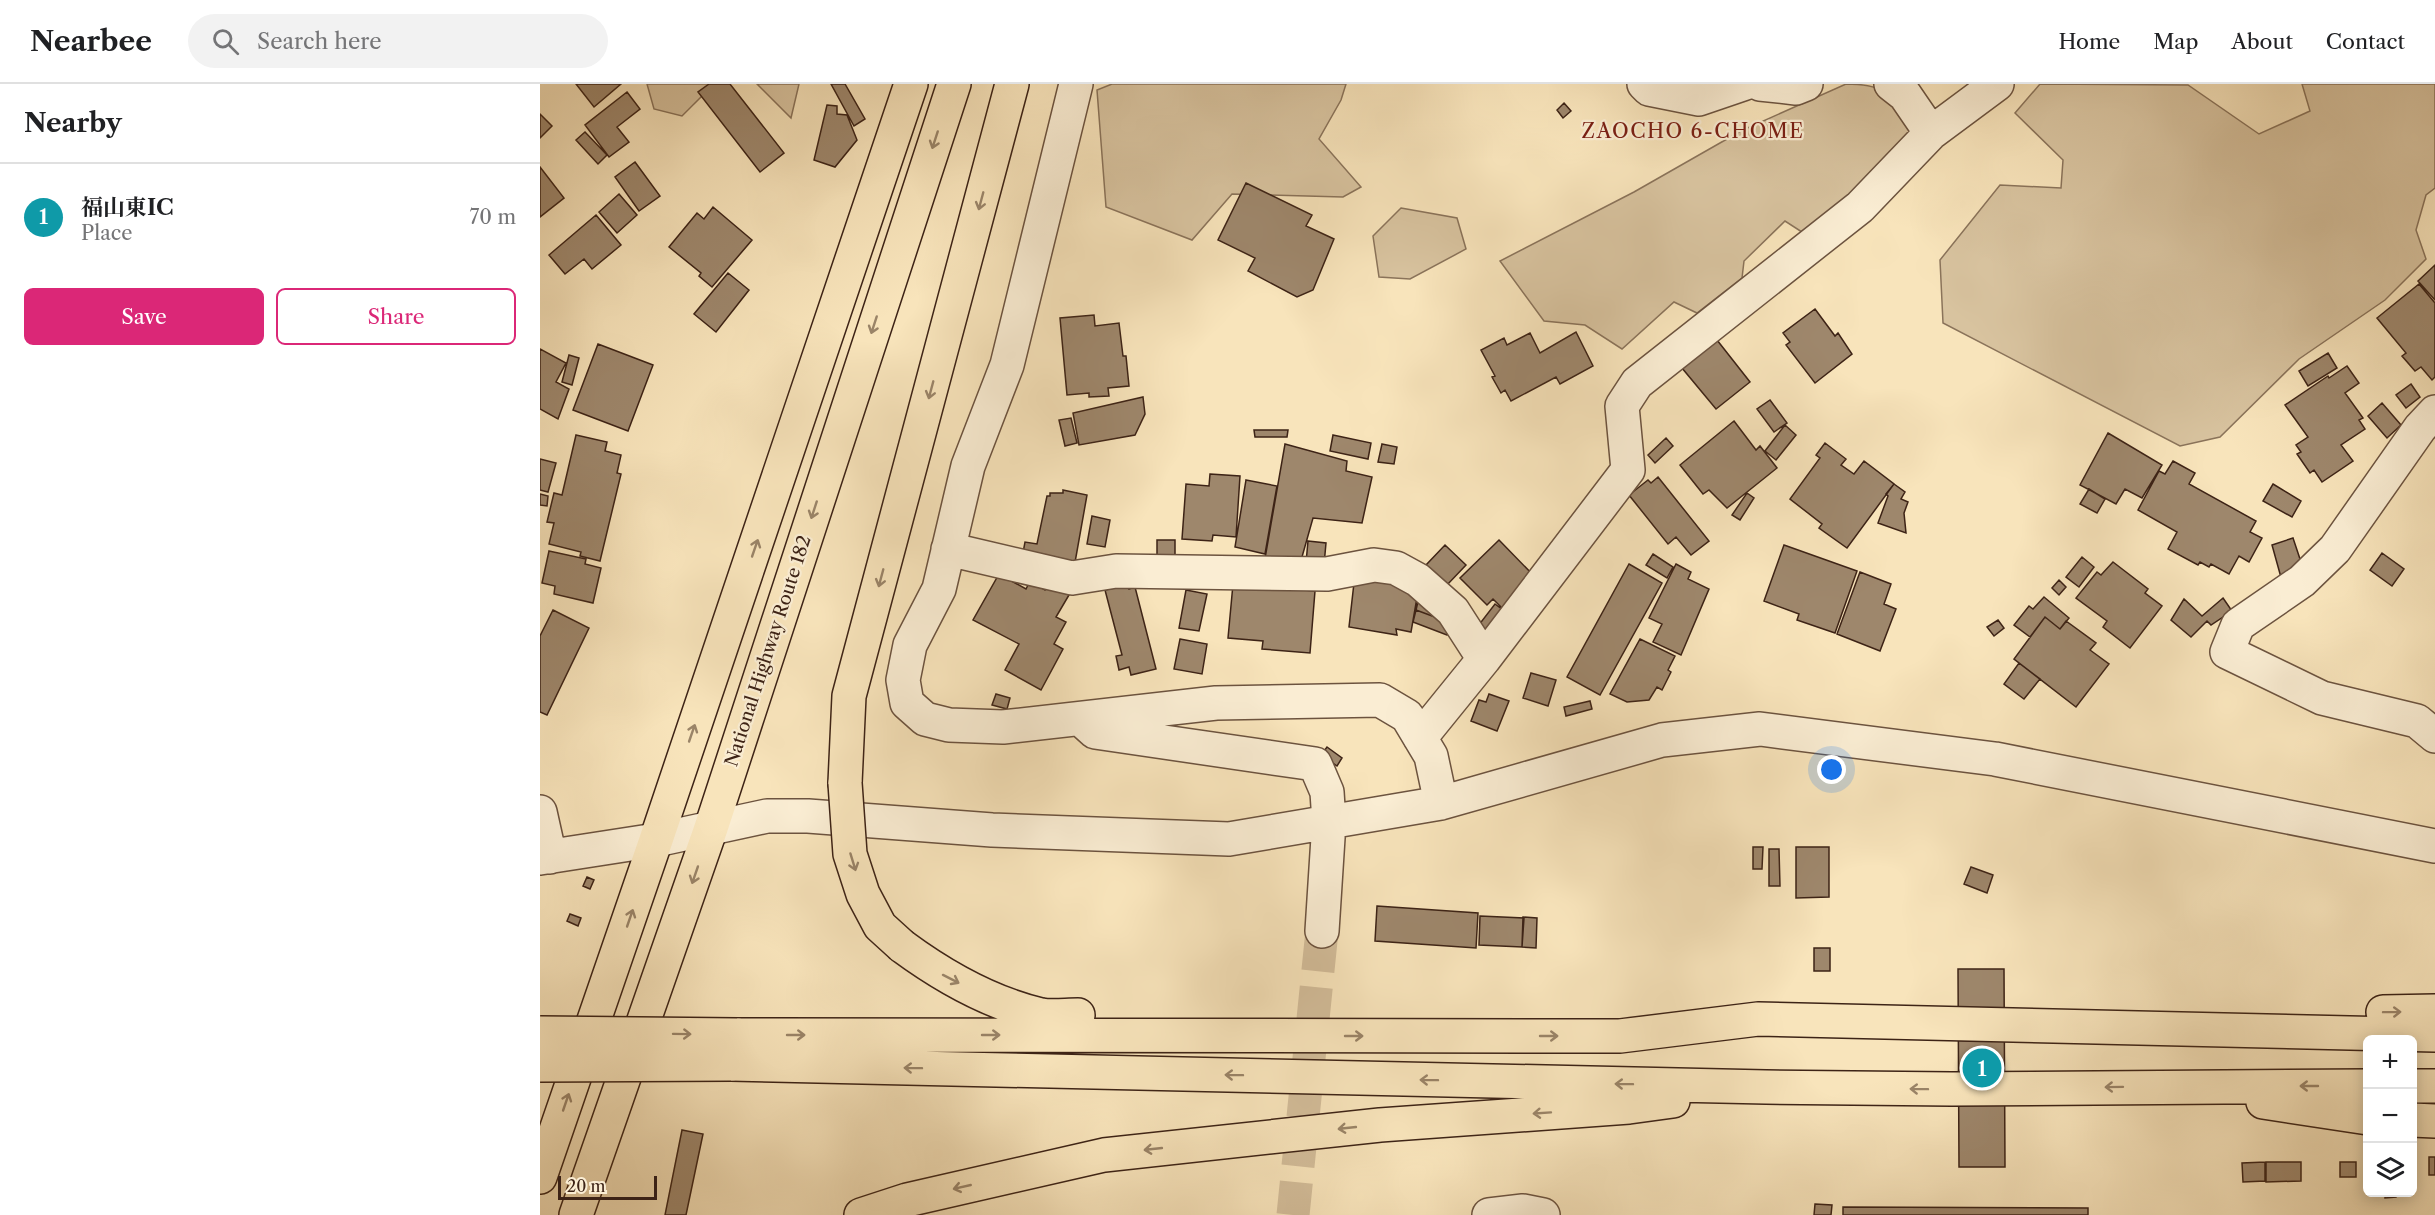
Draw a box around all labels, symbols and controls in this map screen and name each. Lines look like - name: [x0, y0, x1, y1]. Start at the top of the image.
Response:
- search box: [188, 14, 608, 68]
- text: Nearbee: [30, 24, 152, 58]
- icon: search: [209, 25, 242, 58]
- text: Search here: [257, 28, 382, 55]
- text: Home: [2059, 29, 2120, 54]
- text: Map: [2153, 29, 2198, 54]
- text: About: [2231, 29, 2293, 54]
- text: Contact: [2326, 29, 2405, 54]
- text: Nearby: [24, 107, 122, 139]
- district label: ZAOCHO 6-CHOME: [1581, 119, 1805, 143]
- one-way arrow: [929, 130, 940, 149]
- one-way arrow: [975, 192, 987, 211]
- text: 福山東IC: [81, 194, 174, 221]
- text: 1: [39, 205, 48, 229]
- text: 70 m: [470, 205, 516, 229]
- text: Place: [81, 221, 132, 245]
- button: Save: [24, 288, 264, 345]
- button: Share: [276, 288, 516, 345]
- one-way arrow: [867, 315, 878, 334]
- one-way arrow: [925, 380, 937, 399]
- one-way arrow: [807, 500, 818, 519]
- street label: National Highway Route 182: [720, 533, 816, 769]
- one-way arrow: [750, 539, 761, 558]
- one-way arrow: [875, 568, 886, 587]
- one-way arrow: [688, 724, 699, 743]
- your location: [1817, 755, 1846, 784]
- one-way arrow: [848, 852, 859, 871]
- one-way arrow: [688, 865, 699, 884]
- one-way arrow: [625, 909, 636, 927]
- one-way arrow: [941, 973, 959, 985]
- one-way arrow: [2381, 1006, 2401, 1018]
- one-way arrow: [672, 1029, 692, 1040]
- one-way arrow: [785, 1029, 805, 1041]
- one-way arrow: [980, 1029, 1000, 1041]
- one-way arrow: [1343, 1030, 1363, 1042]
- one-way arrow: [1538, 1030, 1558, 1042]
- map controls: [2363, 1035, 2417, 1197]
- button: +: [2363, 1035, 2417, 1089]
- pin: 1: [1962, 1046, 2002, 1090]
- one-way arrow: [904, 1063, 924, 1074]
- one-way arrow: [1225, 1070, 1245, 1081]
- one-way arrow: [1420, 1074, 1440, 1085]
- one-way arrow: [1614, 1078, 1634, 1090]
- one-way arrow: [2300, 1080, 2320, 1092]
- one-way arrow: [2105, 1081, 2125, 1093]
- one-way arrow: [1910, 1083, 1930, 1094]
- button: −: [2363, 1089, 2417, 1143]
- one-way arrow: [561, 1093, 572, 1112]
- one-way arrow: [1532, 1108, 1552, 1119]
- one-way arrow: [1338, 1123, 1358, 1134]
- button: layers: [2363, 1143, 2417, 1197]
- one-way arrow: [1144, 1144, 1164, 1155]
- scale bar: [558, 1173, 657, 1200]
- text: 20 m: [567, 1176, 606, 1196]
- one-way arrow: [953, 1182, 973, 1193]

